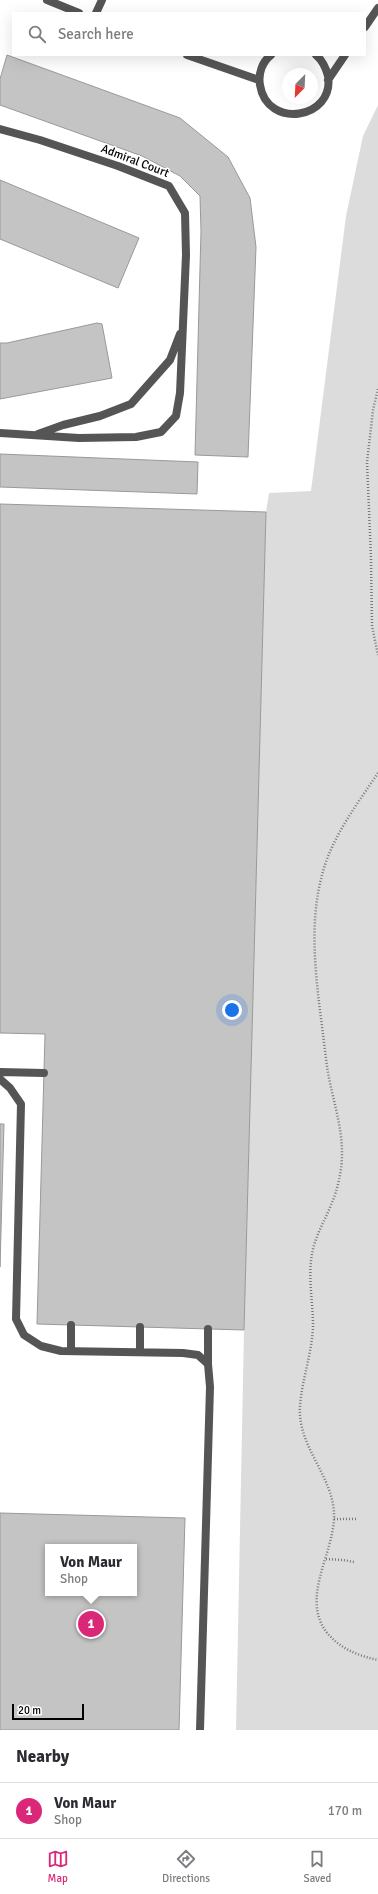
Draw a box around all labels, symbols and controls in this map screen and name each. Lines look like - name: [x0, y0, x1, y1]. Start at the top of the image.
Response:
- search box: [12, 12, 366, 56]
- icon: search: [26, 23, 48, 45]
- text: Search here: [58, 25, 134, 43]
- north arrow: [282, 68, 318, 104]
- street label: Admiral Court: [99, 141, 171, 181]
- your location: [222, 1000, 242, 1020]
- popup: [45, 1544, 137, 1596]
- text: Von Maur: [60, 1553, 122, 1571]
- text: Shop: [60, 1571, 88, 1587]
- pin: 1: [78, 1609, 104, 1639]
- scale bar: [12, 1702, 84, 1721]
- text: 20 m: [18, 1704, 41, 1717]
- text: Nearby: [16, 1746, 69, 1767]
- text: Von Maur: [54, 1794, 116, 1812]
- text: 1: [25, 1803, 33, 1819]
- text: 170 m: [328, 1803, 362, 1819]
- text: Shop: [54, 1812, 82, 1828]
- tab: Map: [47, 1848, 69, 1885]
- tab: Directions: [162, 1848, 210, 1885]
- tab: Saved: [304, 1848, 331, 1885]

